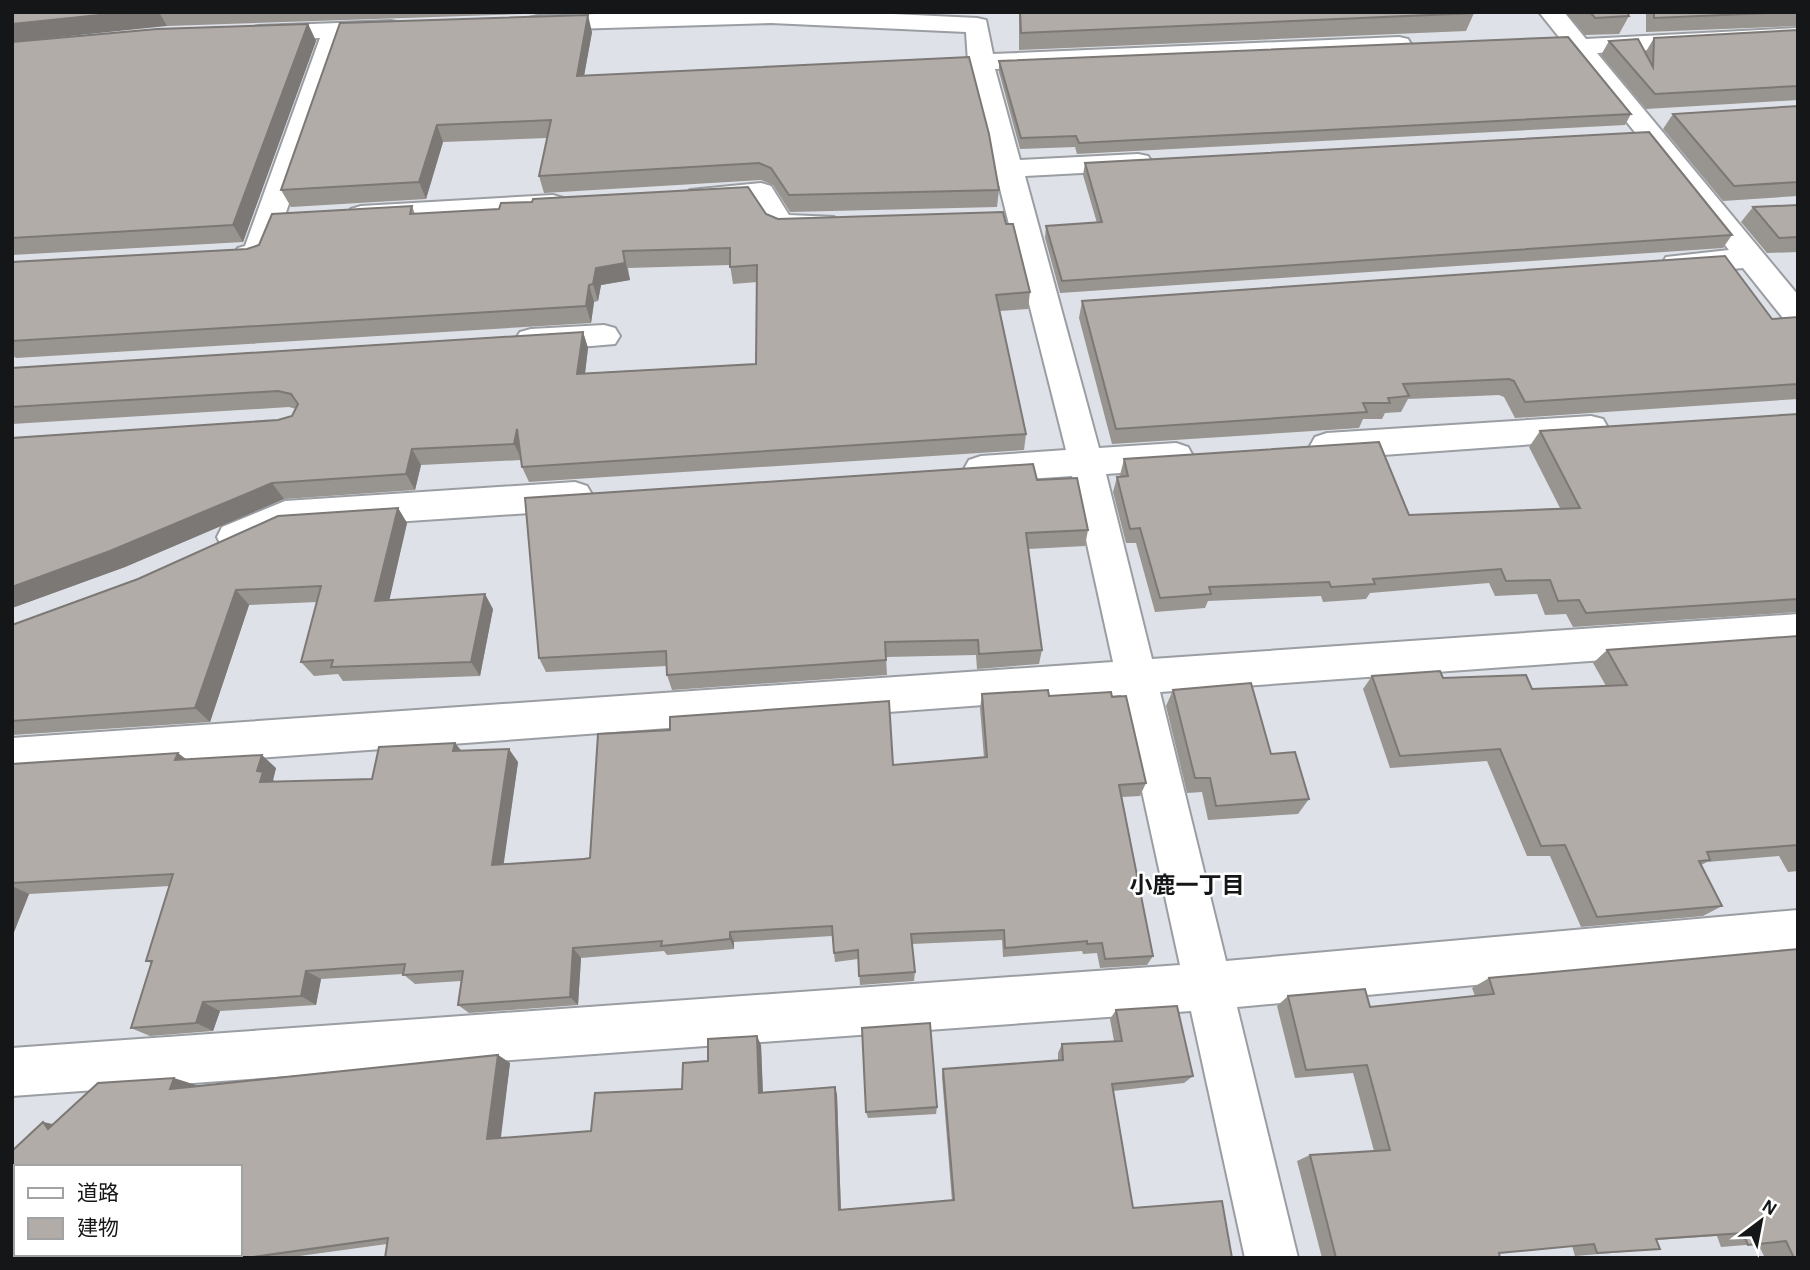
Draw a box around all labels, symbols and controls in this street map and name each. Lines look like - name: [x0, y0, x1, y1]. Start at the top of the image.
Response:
- district label: 小鹿一丁目: [1130, 873, 1245, 898]
- legend: [14, 1165, 242, 1256]
- text: 道路: [77, 1182, 119, 1204]
- north arrow: [1726, 1186, 1796, 1256]
- text: N: [1759, 1196, 1780, 1219]
- text: 建物: [77, 1217, 119, 1239]

